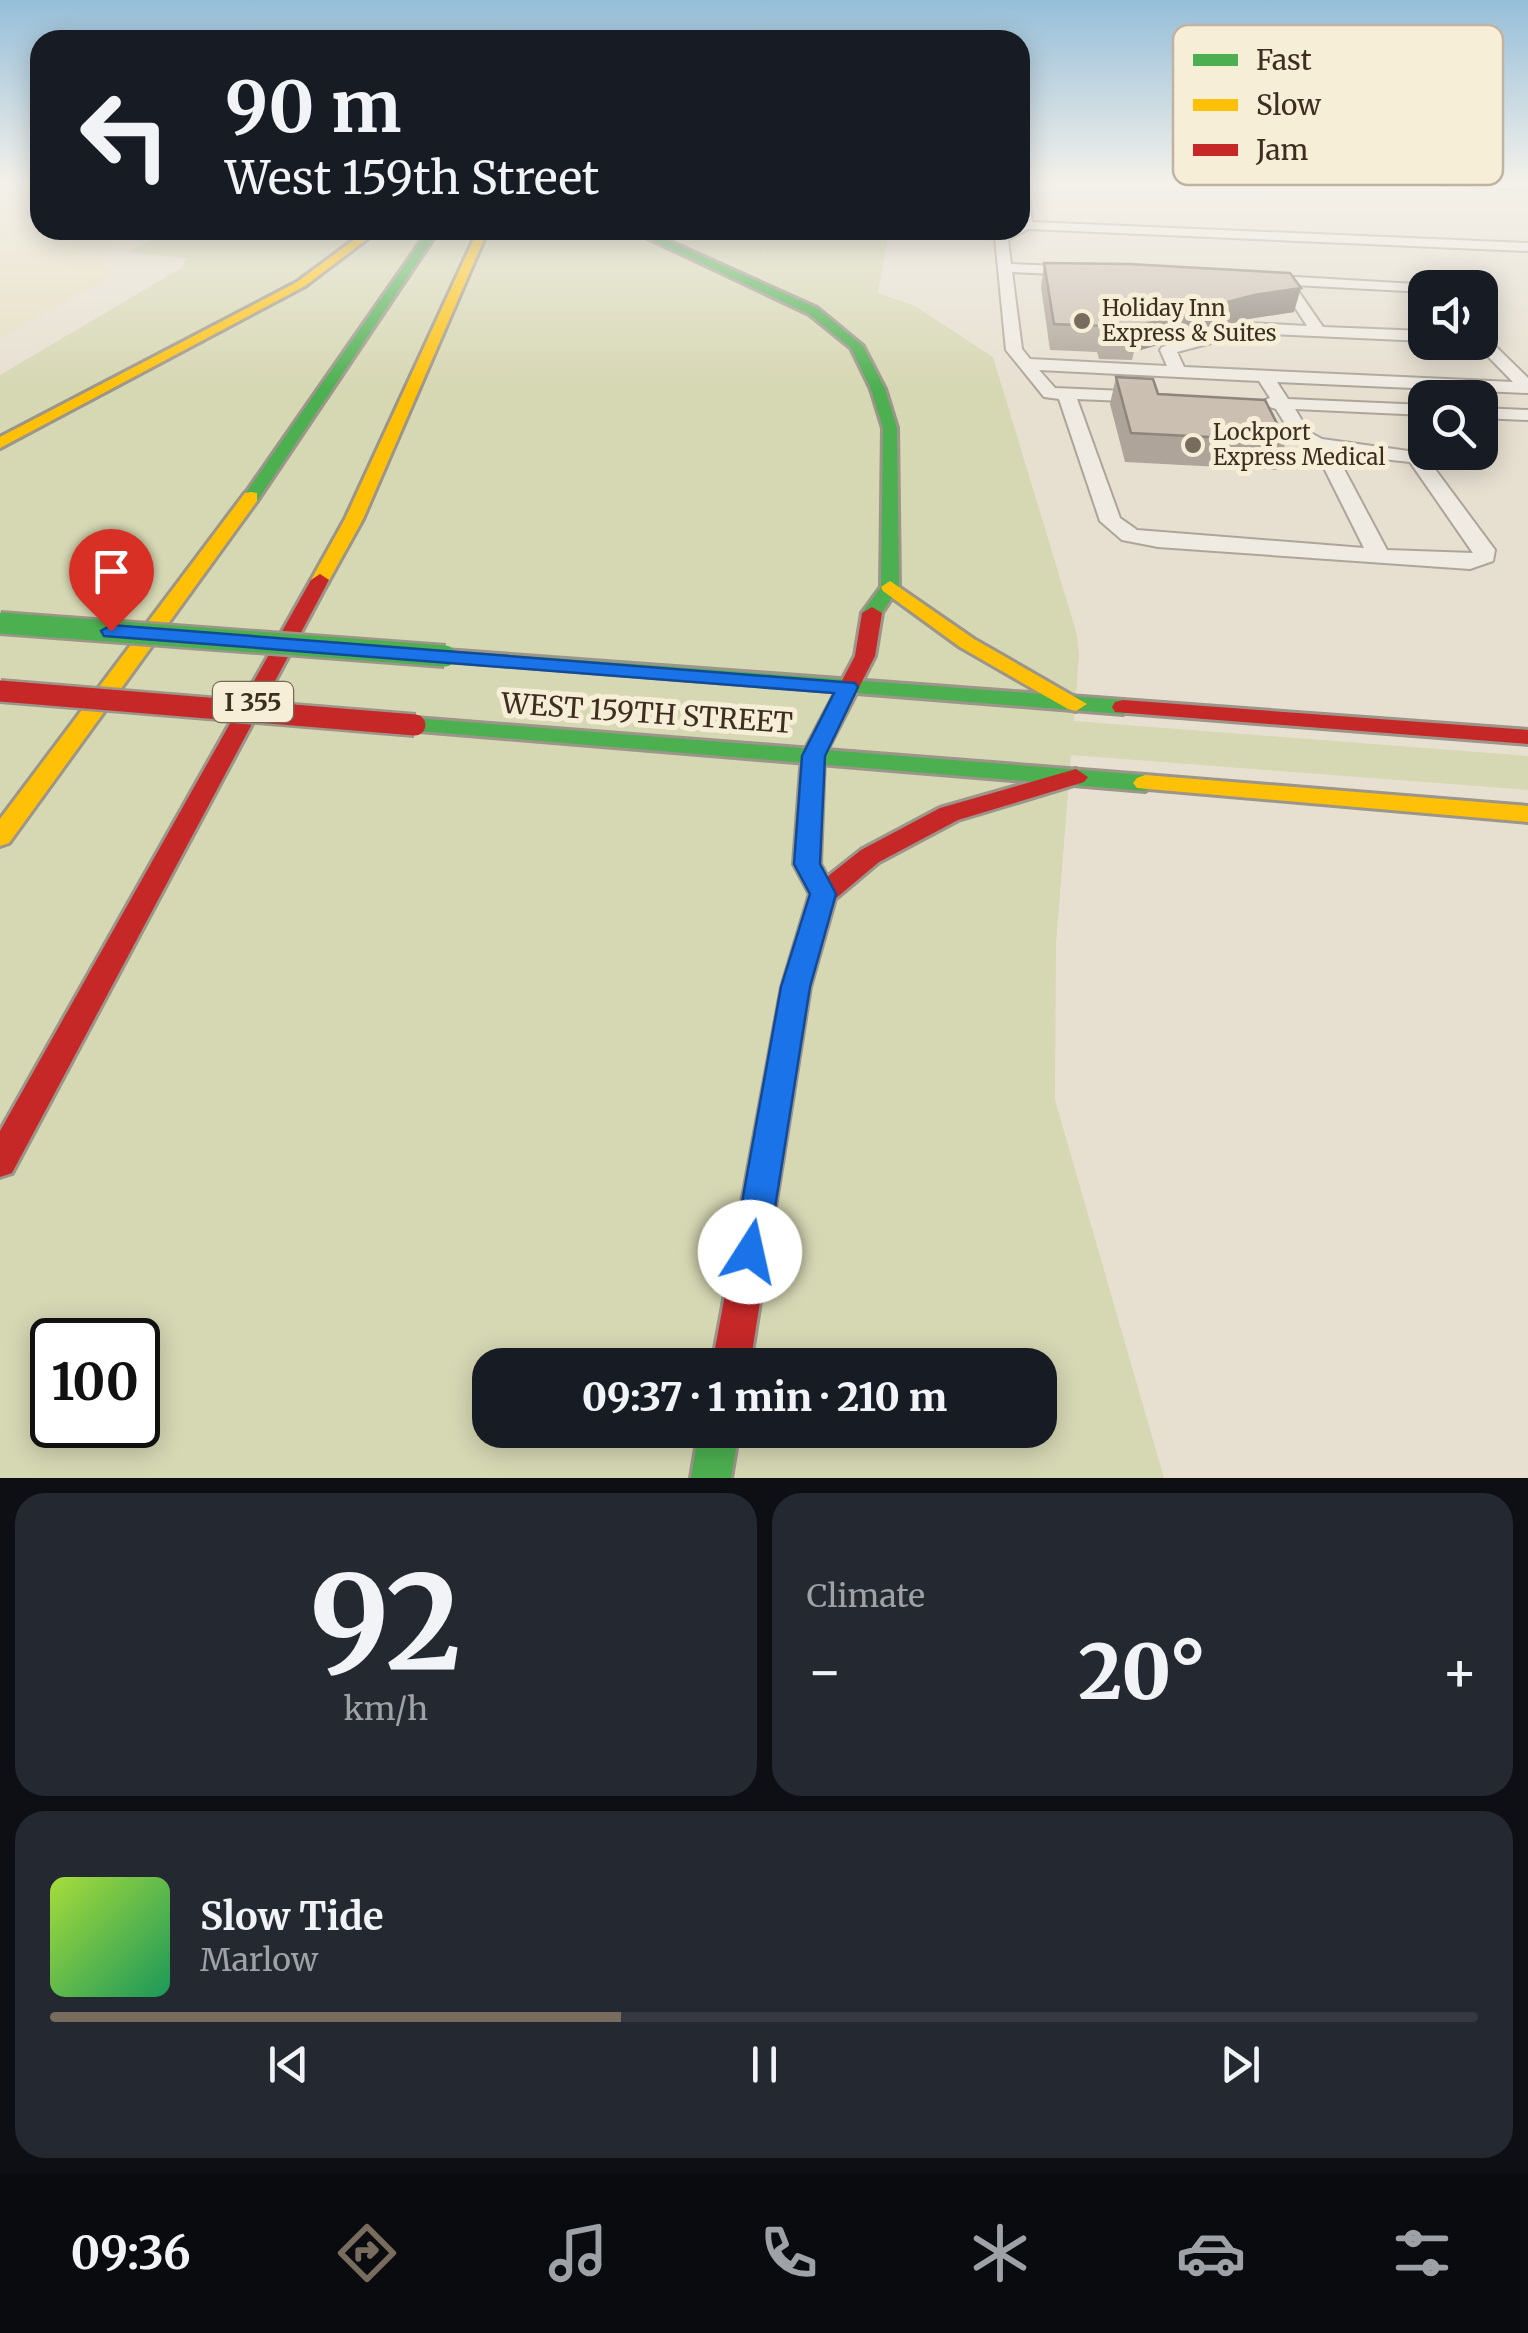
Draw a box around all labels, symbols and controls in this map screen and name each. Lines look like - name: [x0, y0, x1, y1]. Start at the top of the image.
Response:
- legend: [1173, 25, 1503, 185]
- text: Fast: [1256, 42, 1312, 78]
- text: 90 m: [225, 63, 402, 151]
- icon: left: [60, 70, 190, 200]
- text: Slow: [1256, 87, 1321, 123]
- text: Jam: [1255, 132, 1309, 168]
- text: West 159th Street: [225, 150, 599, 206]
- map controls: [1408, 270, 1498, 470]
- button: sound: [1408, 270, 1498, 360]
- place label: Holiday Inn Express & Suites: [1102, 294, 1277, 347]
- marker: Holiday Inn Express & Suites: [1071, 310, 1093, 332]
- button: search: [1408, 380, 1498, 470]
- place label: Lockport Express Medical: [1213, 418, 1385, 471]
- marker: Lockport Express Medical: [1182, 434, 1204, 456]
- pin: [69, 529, 154, 632]
- icon: arrive: [84, 544, 139, 599]
- road number: I 355: [213, 682, 293, 722]
- street label: WEST 159TH STREET: [499, 685, 794, 741]
- position arrow: [698, 1200, 802, 1304]
- speed limit sign: 100: [30, 1318, 160, 1448]
- text: 09:37 · 1 min · 210 m: [582, 1374, 947, 1421]
- text: 92: [309, 1542, 462, 1705]
- text: Climate: [807, 1576, 925, 1616]
- text: 20°: [1078, 1625, 1206, 1719]
- text: −: [807, 1637, 843, 1706]
- text: +: [1441, 1637, 1478, 1706]
- text: km/h: [343, 1689, 428, 1729]
- text: Slow Tide: [200, 1893, 384, 1940]
- text: Marlow: [200, 1940, 318, 1980]
- icon: previous: [261, 2037, 316, 2092]
- icon: pause: [737, 2037, 792, 2092]
- icon: next: [1213, 2037, 1268, 2092]
- icon: directions: [332, 2218, 402, 2288]
- icon: music: [543, 2218, 613, 2288]
- icon: phone: [754, 2218, 824, 2288]
- icon: climate: [965, 2218, 1035, 2288]
- icon: car: [1176, 2218, 1246, 2288]
- icon: filters: [1387, 2218, 1457, 2288]
- text: 09:36: [71, 2225, 191, 2281]

